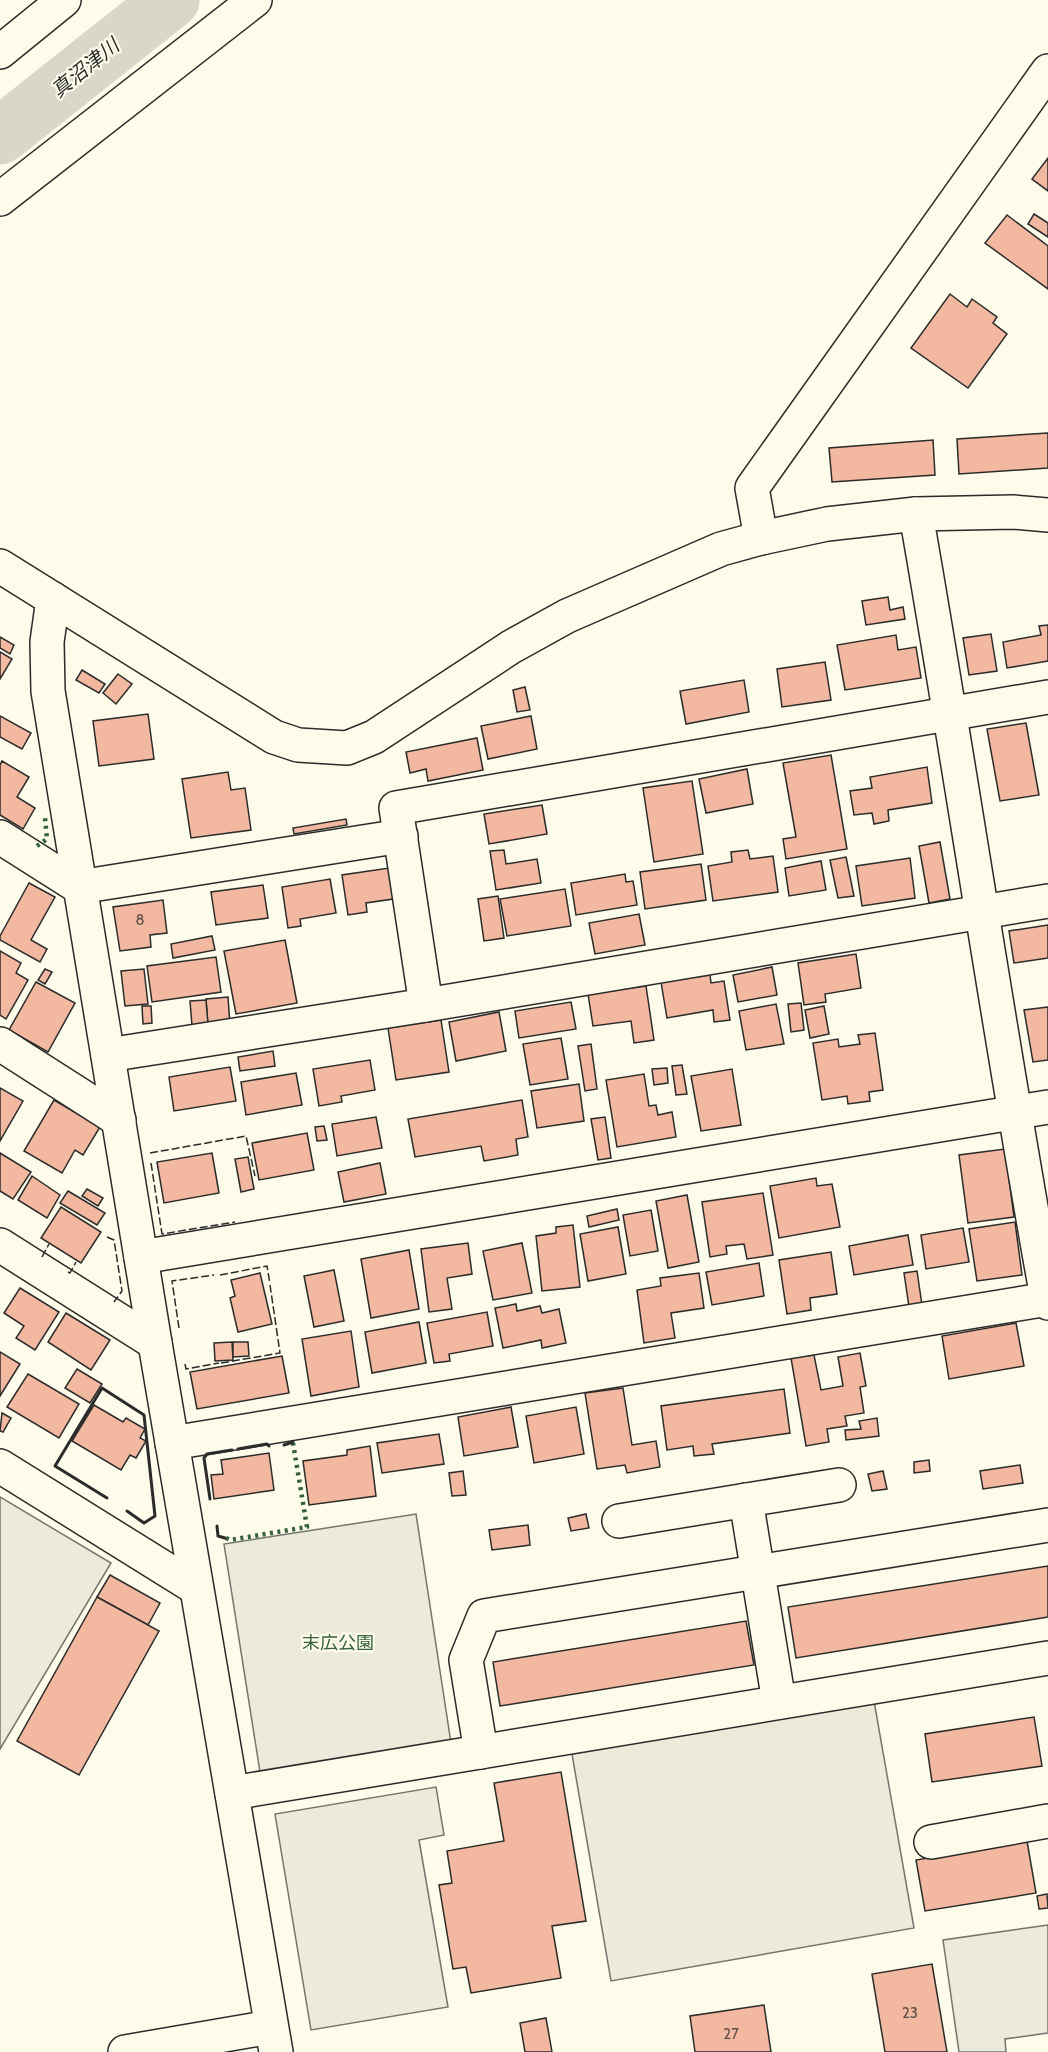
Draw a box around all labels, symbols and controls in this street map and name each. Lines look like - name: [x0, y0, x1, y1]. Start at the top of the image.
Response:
- water label: 真沼津川: [46, 32, 125, 102]
- house number: 8: [135, 911, 145, 929]
- park label: 末広公園: [302, 1632, 374, 1654]
- house number: 23: [902, 2004, 918, 2022]
- house number: 27: [723, 2025, 739, 2043]

